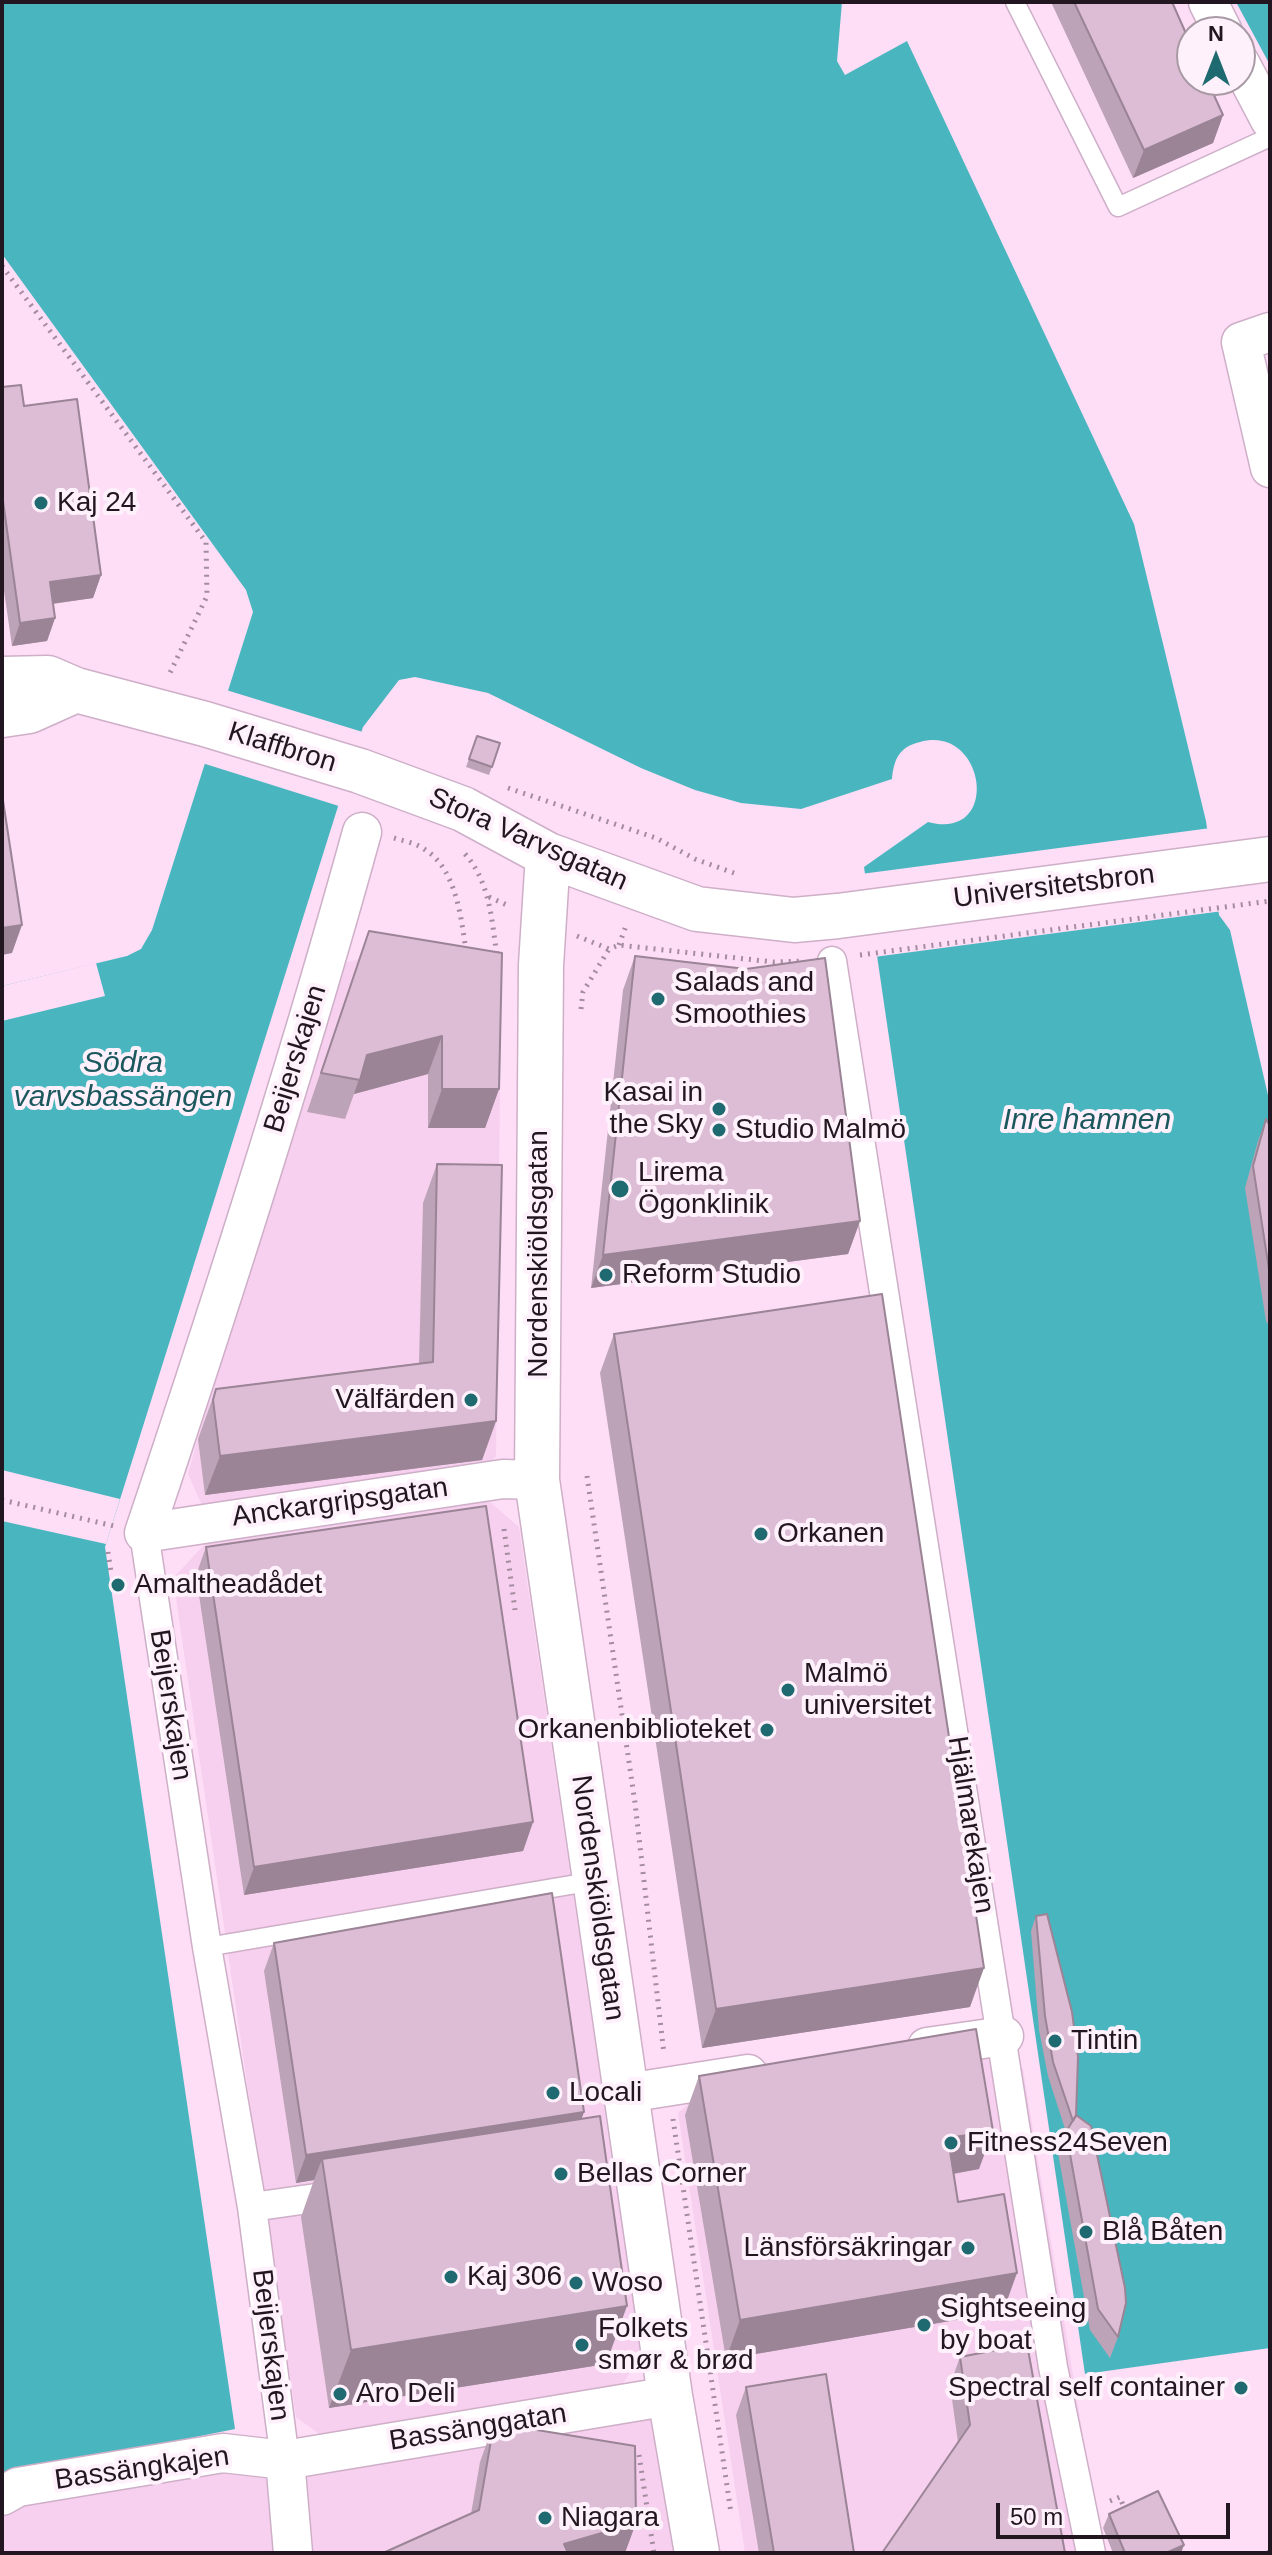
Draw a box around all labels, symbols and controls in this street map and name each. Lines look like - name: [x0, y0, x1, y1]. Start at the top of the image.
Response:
- north arrow: [1176, 16, 1256, 96]
- text: N: [1208, 21, 1224, 46]
- place label: Kaj 24: [57, 486, 136, 520]
- marker: Kaj 24: [32, 494, 50, 512]
- street label: Klaffbron: [224, 716, 340, 780]
- street label: Stora Varvsgatan: [423, 781, 633, 899]
- street label: Universitetsbron: [952, 858, 1156, 916]
- place label: Salads and Smoothies: [674, 966, 814, 1032]
- street label: Beijerskajen: [258, 981, 334, 1137]
- marker: Salads and Smoothies: [649, 990, 667, 1008]
- water label: Södra varvsbassängen: [14, 1046, 232, 1116]
- place label: Kasai in the Sky: [603, 1076, 703, 1142]
- marker: Kasai in the Sky: [710, 1100, 728, 1118]
- water label: Inre hamnen: [1003, 1103, 1171, 1139]
- place label: Studio Malmö: [735, 1113, 906, 1147]
- marker: Studio Malmö: [710, 1121, 728, 1139]
- street label: Nordenskiöldsgatan: [522, 1130, 556, 1378]
- place label: Lirema Ögonklinik: [638, 1156, 769, 1222]
- marker: Lirema Ögonklinik: [609, 1178, 631, 1200]
- place label: Reform Studio: [622, 1258, 801, 1292]
- marker: Reform Studio: [597, 1266, 615, 1284]
- place label: Välfärden: [335, 1383, 455, 1417]
- marker: Välfärden: [462, 1391, 480, 1409]
- street label: Anckargripsgatan: [230, 1471, 450, 1535]
- place label: Orkanen: [777, 1517, 884, 1551]
- marker: Orkanen: [752, 1525, 770, 1543]
- place label: Amaltheadådet: [134, 1568, 322, 1602]
- marker: Amaltheadådet: [109, 1576, 127, 1594]
- street label: Beijerskajen: [141, 1627, 199, 1783]
- place label: Malmö universitet: [804, 1657, 932, 1723]
- marker: Malmö universitet: [779, 1681, 797, 1699]
- place label: Orkanenbiblioteket: [518, 1713, 751, 1747]
- marker: Orkanenbiblioteket: [758, 1721, 776, 1739]
- street label: Hjälmarekajen: [939, 1734, 1001, 1916]
- street label: Nordenskiöldsgatan: [563, 1773, 631, 2023]
- place label: Tintin: [1071, 2024, 1138, 2058]
- marker: Tintin: [1046, 2032, 1064, 2050]
- place label: Locali: [569, 2076, 642, 2110]
- marker: Locali: [544, 2084, 562, 2102]
- place label: Fitness24Seven: [967, 2126, 1168, 2160]
- marker: Fitness24Seven: [942, 2134, 960, 2152]
- place label: Bellas Corner: [577, 2157, 747, 2191]
- marker: Bellas Corner: [552, 2165, 570, 2183]
- place label: Blå Båten: [1102, 2215, 1223, 2249]
- marker: Blå Båten: [1077, 2223, 1095, 2241]
- place label: Länsförsäkringar: [743, 2231, 952, 2265]
- marker: Länsförsäkringar: [959, 2239, 977, 2257]
- place label: Kaj 306: [467, 2260, 562, 2294]
- place label: Woso: [592, 2266, 663, 2300]
- street label: Beijerskajen: [244, 2267, 296, 2423]
- marker: Kaj 306: [442, 2268, 460, 2286]
- marker: Woso: [567, 2274, 585, 2292]
- place label: Sightseeing by boat: [940, 2292, 1086, 2358]
- place label: Folkets smør & brød: [598, 2312, 754, 2378]
- marker: Sightseeing by boat: [915, 2316, 933, 2334]
- marker: Folkets smør & brød: [573, 2336, 591, 2354]
- place label: Spectral self container: [948, 2371, 1225, 2405]
- place label: Aro Deli: [356, 2377, 456, 2411]
- marker: Spectral self container: [1232, 2379, 1250, 2397]
- marker: Aro Deli: [331, 2385, 349, 2403]
- street label: Bassänggatan: [387, 2397, 569, 2459]
- street label: Bassängkajen: [53, 2440, 231, 2498]
- scale bar: [1000, 2487, 1234, 2537]
- place label: Niagara: [561, 2501, 659, 2535]
- text: 50 m: [1010, 2503, 1063, 2530]
- marker: Niagara: [536, 2509, 554, 2527]

